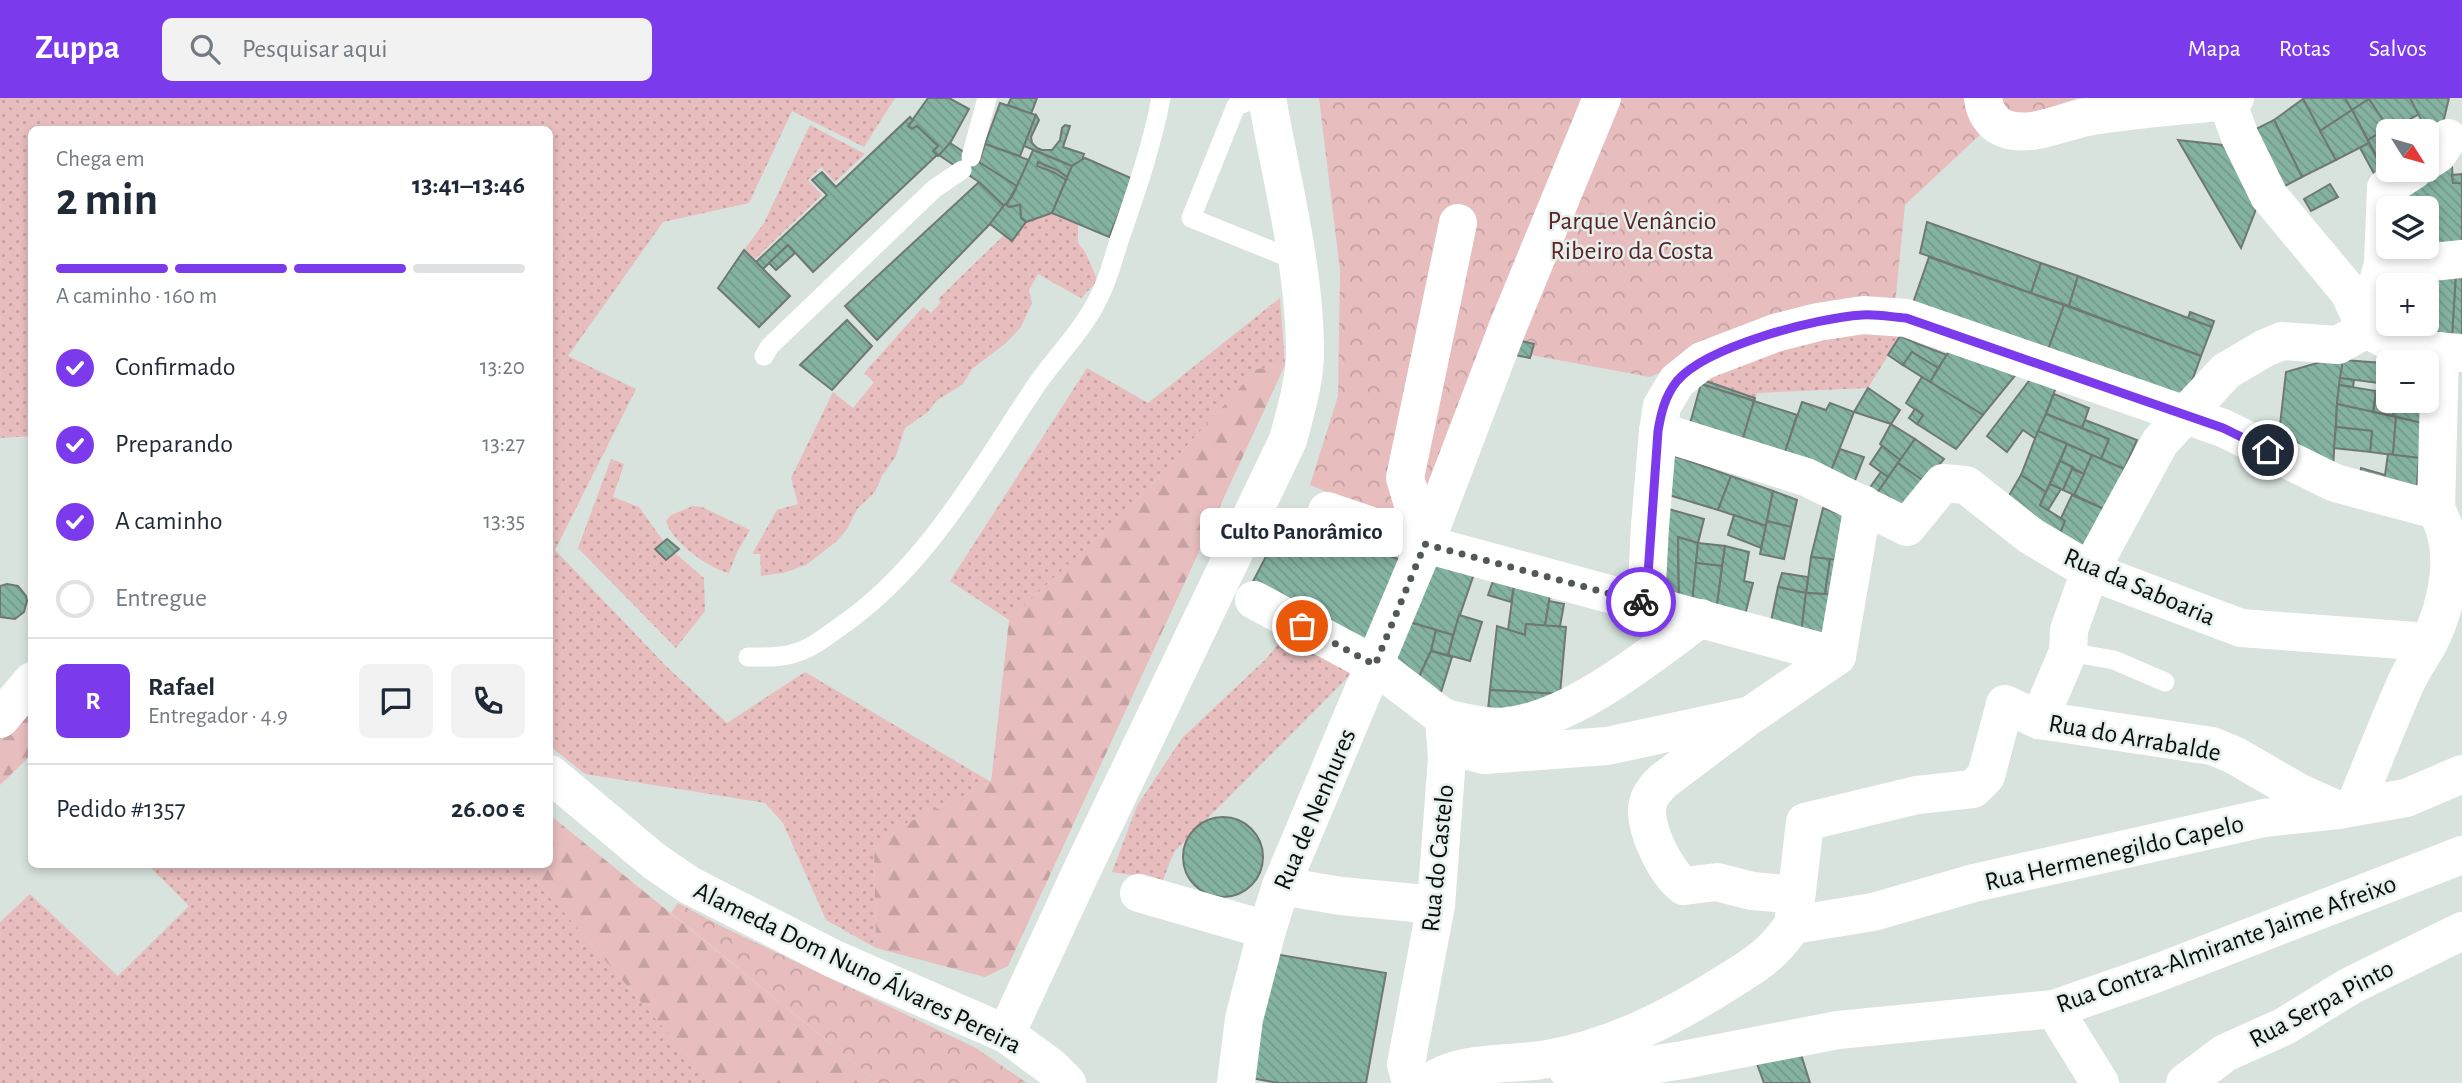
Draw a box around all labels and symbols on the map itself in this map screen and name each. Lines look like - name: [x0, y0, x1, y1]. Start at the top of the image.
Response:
- north arrow: [2376, 119, 2440, 182]
- park label: Parque Venâncio Ribeiro da Costa: [1548, 208, 1716, 264]
- pin: [2238, 420, 2298, 480]
- callout: Culto Panorâmico: [1200, 507, 1404, 556]
- street label: Rua da Saboaria: [2060, 543, 2219, 630]
- courier: [1606, 567, 1676, 637]
- pin: [1272, 596, 1332, 656]
- street label: Rua do Arrabalde: [2047, 710, 2223, 766]
- street label: Rua de Nenhures: [1269, 725, 1361, 894]
- street label: Rua do Castelo: [1417, 783, 1459, 933]
- street label: Rua Hermenegildo Capelo: [1982, 811, 2246, 895]
- street label: Rua Contra-Almirante Jaime Afreixo: [2053, 870, 2400, 1018]
- street label: Alameda Dom Nuno Álvares Pereira: [690, 875, 1026, 1059]
- street label: Rua Serpa Pinto: [2245, 955, 2398, 1053]

